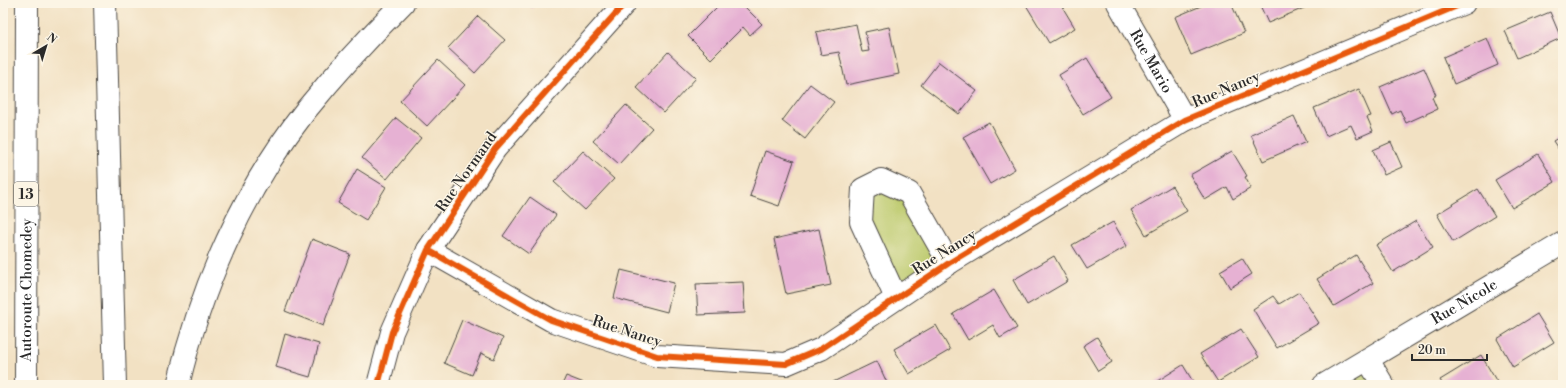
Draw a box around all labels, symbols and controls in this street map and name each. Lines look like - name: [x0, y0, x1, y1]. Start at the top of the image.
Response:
- north arrow: [26, 26, 66, 66]
- street label: Rue Mario: [1125, 26, 1177, 97]
- text: N: [44, 31, 60, 47]
- street label: Rue Nancy: [1189, 66, 1264, 112]
- street label: Rue Normand: [432, 128, 501, 216]
- road number: 13: [14, 182, 38, 206]
- street label: Autoroute Chomedey: [17, 218, 36, 363]
- street label: Rue Nancy: [909, 225, 980, 280]
- street label: Rue Nicole: [1428, 275, 1501, 329]
- street label: Rue Nancy: [590, 311, 665, 352]
- scale bar: [1412, 336, 1487, 362]
- text: 20 m: [1418, 343, 1446, 358]

